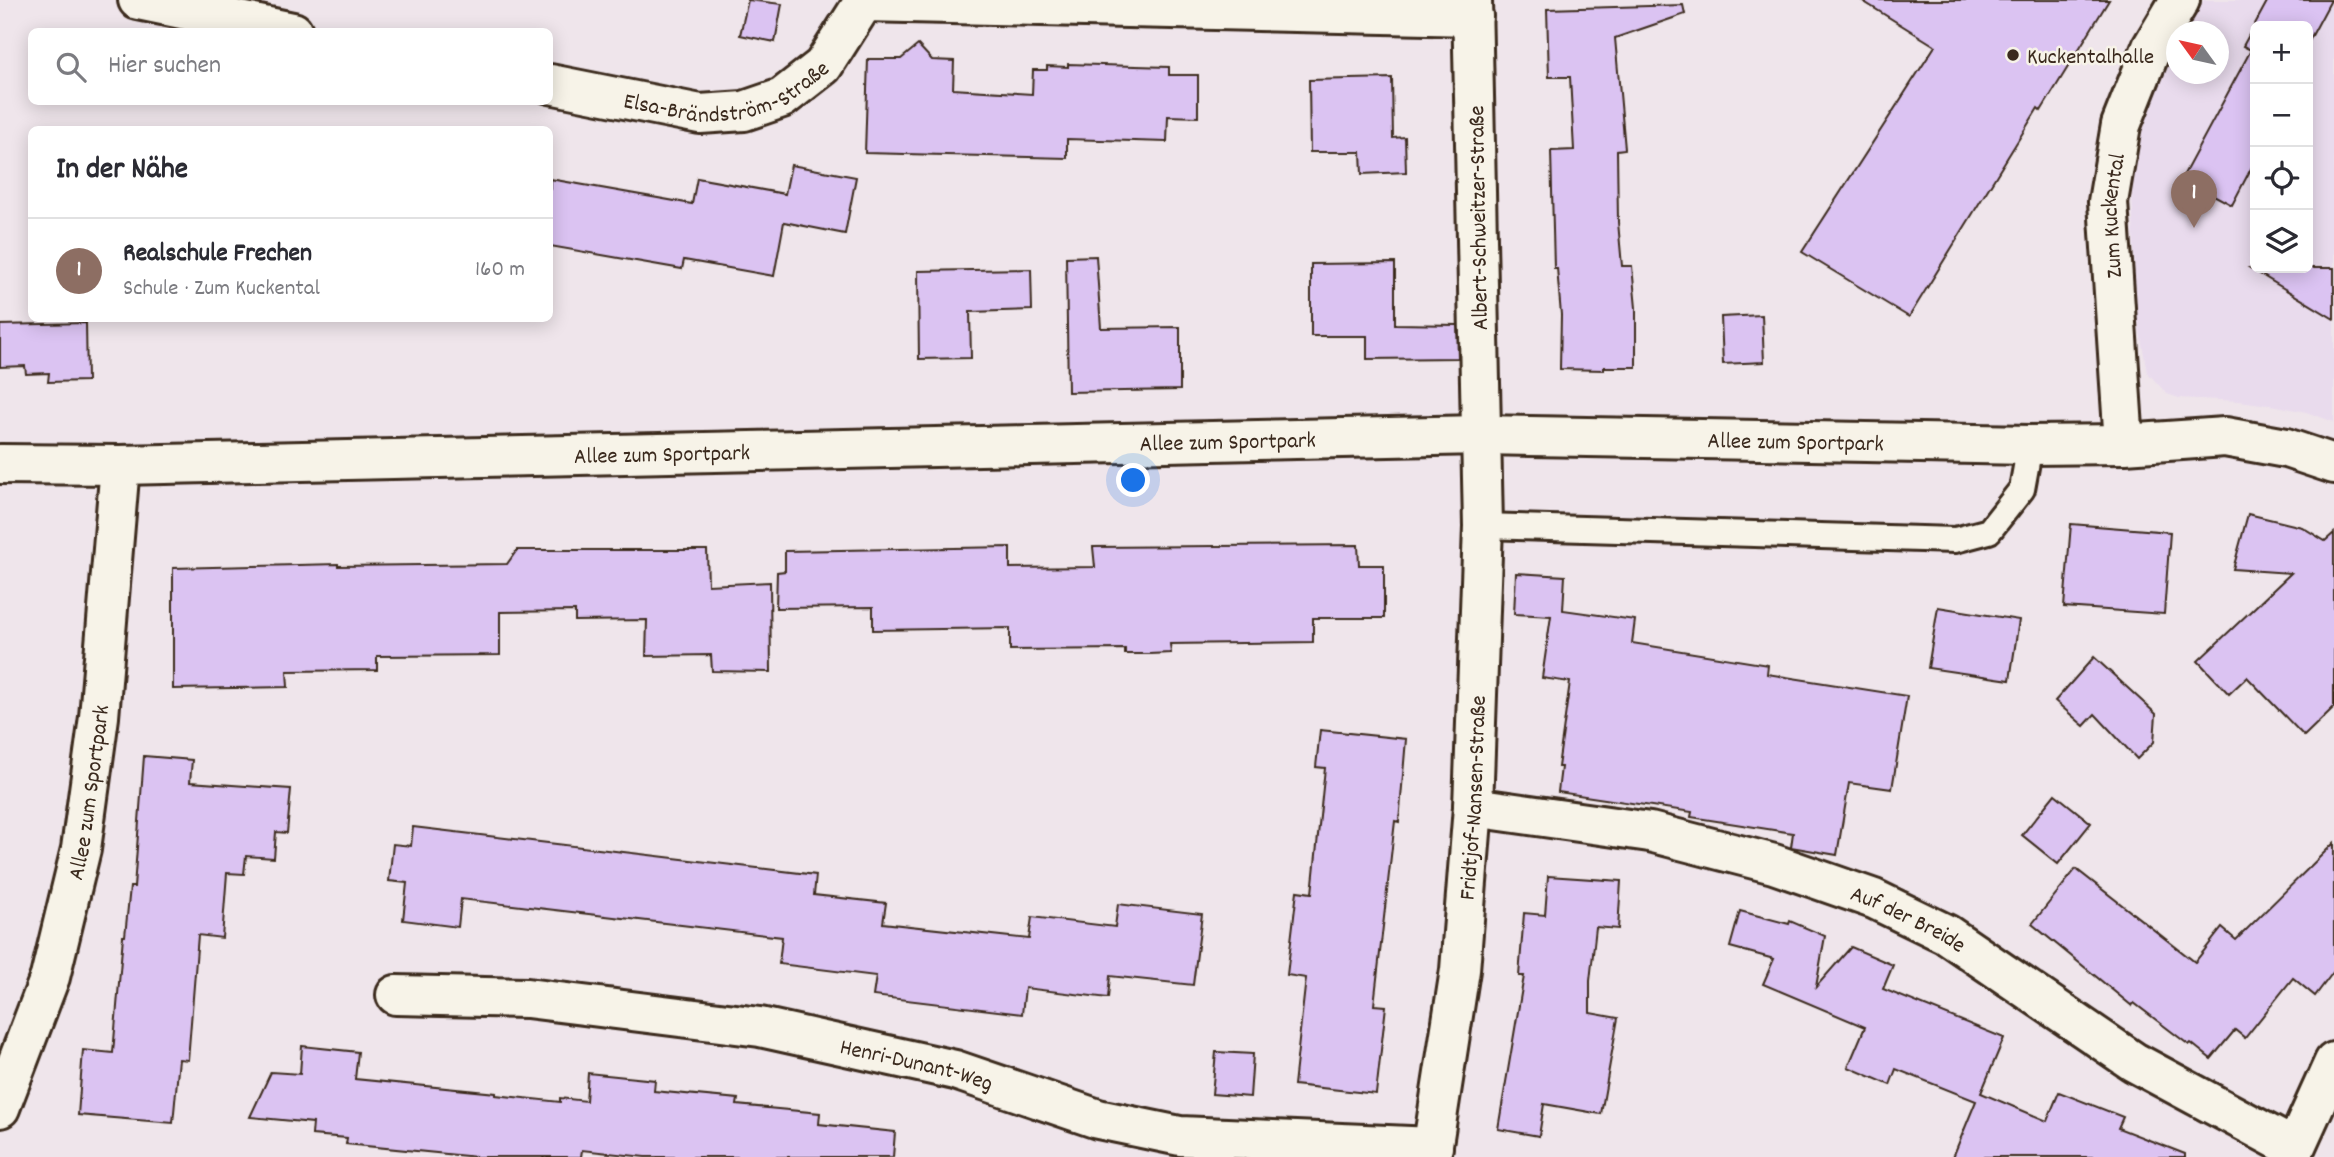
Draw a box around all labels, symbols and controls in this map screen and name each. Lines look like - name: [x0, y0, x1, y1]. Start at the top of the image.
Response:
- north arrow: [2166, 21, 2229, 84]
- map controls: [2250, 21, 2313, 273]
- button: +: [2250, 21, 2313, 84]
- search box: [28, 28, 553, 105]
- place label: Kuckentalhalle: [2027, 42, 2154, 75]
- marker: Kuckentalhalle: [2005, 47, 2021, 63]
- icon: search: [52, 48, 90, 86]
- text: Hier suchen: [108, 48, 221, 85]
- street label: Elsa-Brändström-Straße: [620, 54, 838, 134]
- button: −: [2250, 84, 2313, 147]
- street label: Albert-Schweitzer-Straße: [1462, 105, 1499, 331]
- button: locate: [2250, 147, 2313, 210]
- text: In der Nähe: [56, 150, 188, 193]
- street label: Zum Kuckental: [2095, 151, 2136, 279]
- pin: 1: [2171, 170, 2217, 228]
- button: layers: [2250, 210, 2313, 273]
- text: Realschule Frechen: [123, 236, 312, 273]
- text: 1: [76, 254, 82, 287]
- text: 160 m: [475, 254, 525, 287]
- text: Schule · Zum Kuckental: [123, 273, 320, 306]
- street label: Allee zum Sportpark: [1139, 426, 1316, 463]
- street label: Allee zum Sportpark: [1707, 426, 1884, 462]
- street label: Allee zum Sportpark: [573, 438, 750, 475]
- your location: [1116, 463, 1150, 497]
- street label: Fridtjof-Nansen-Straße: [1453, 695, 1497, 901]
- street label: Allee zum Sportpark: [61, 704, 120, 884]
- street label: Auf der Breide: [1845, 879, 1971, 963]
- street label: Henri-Dunant-Weg: [836, 1032, 997, 1102]

